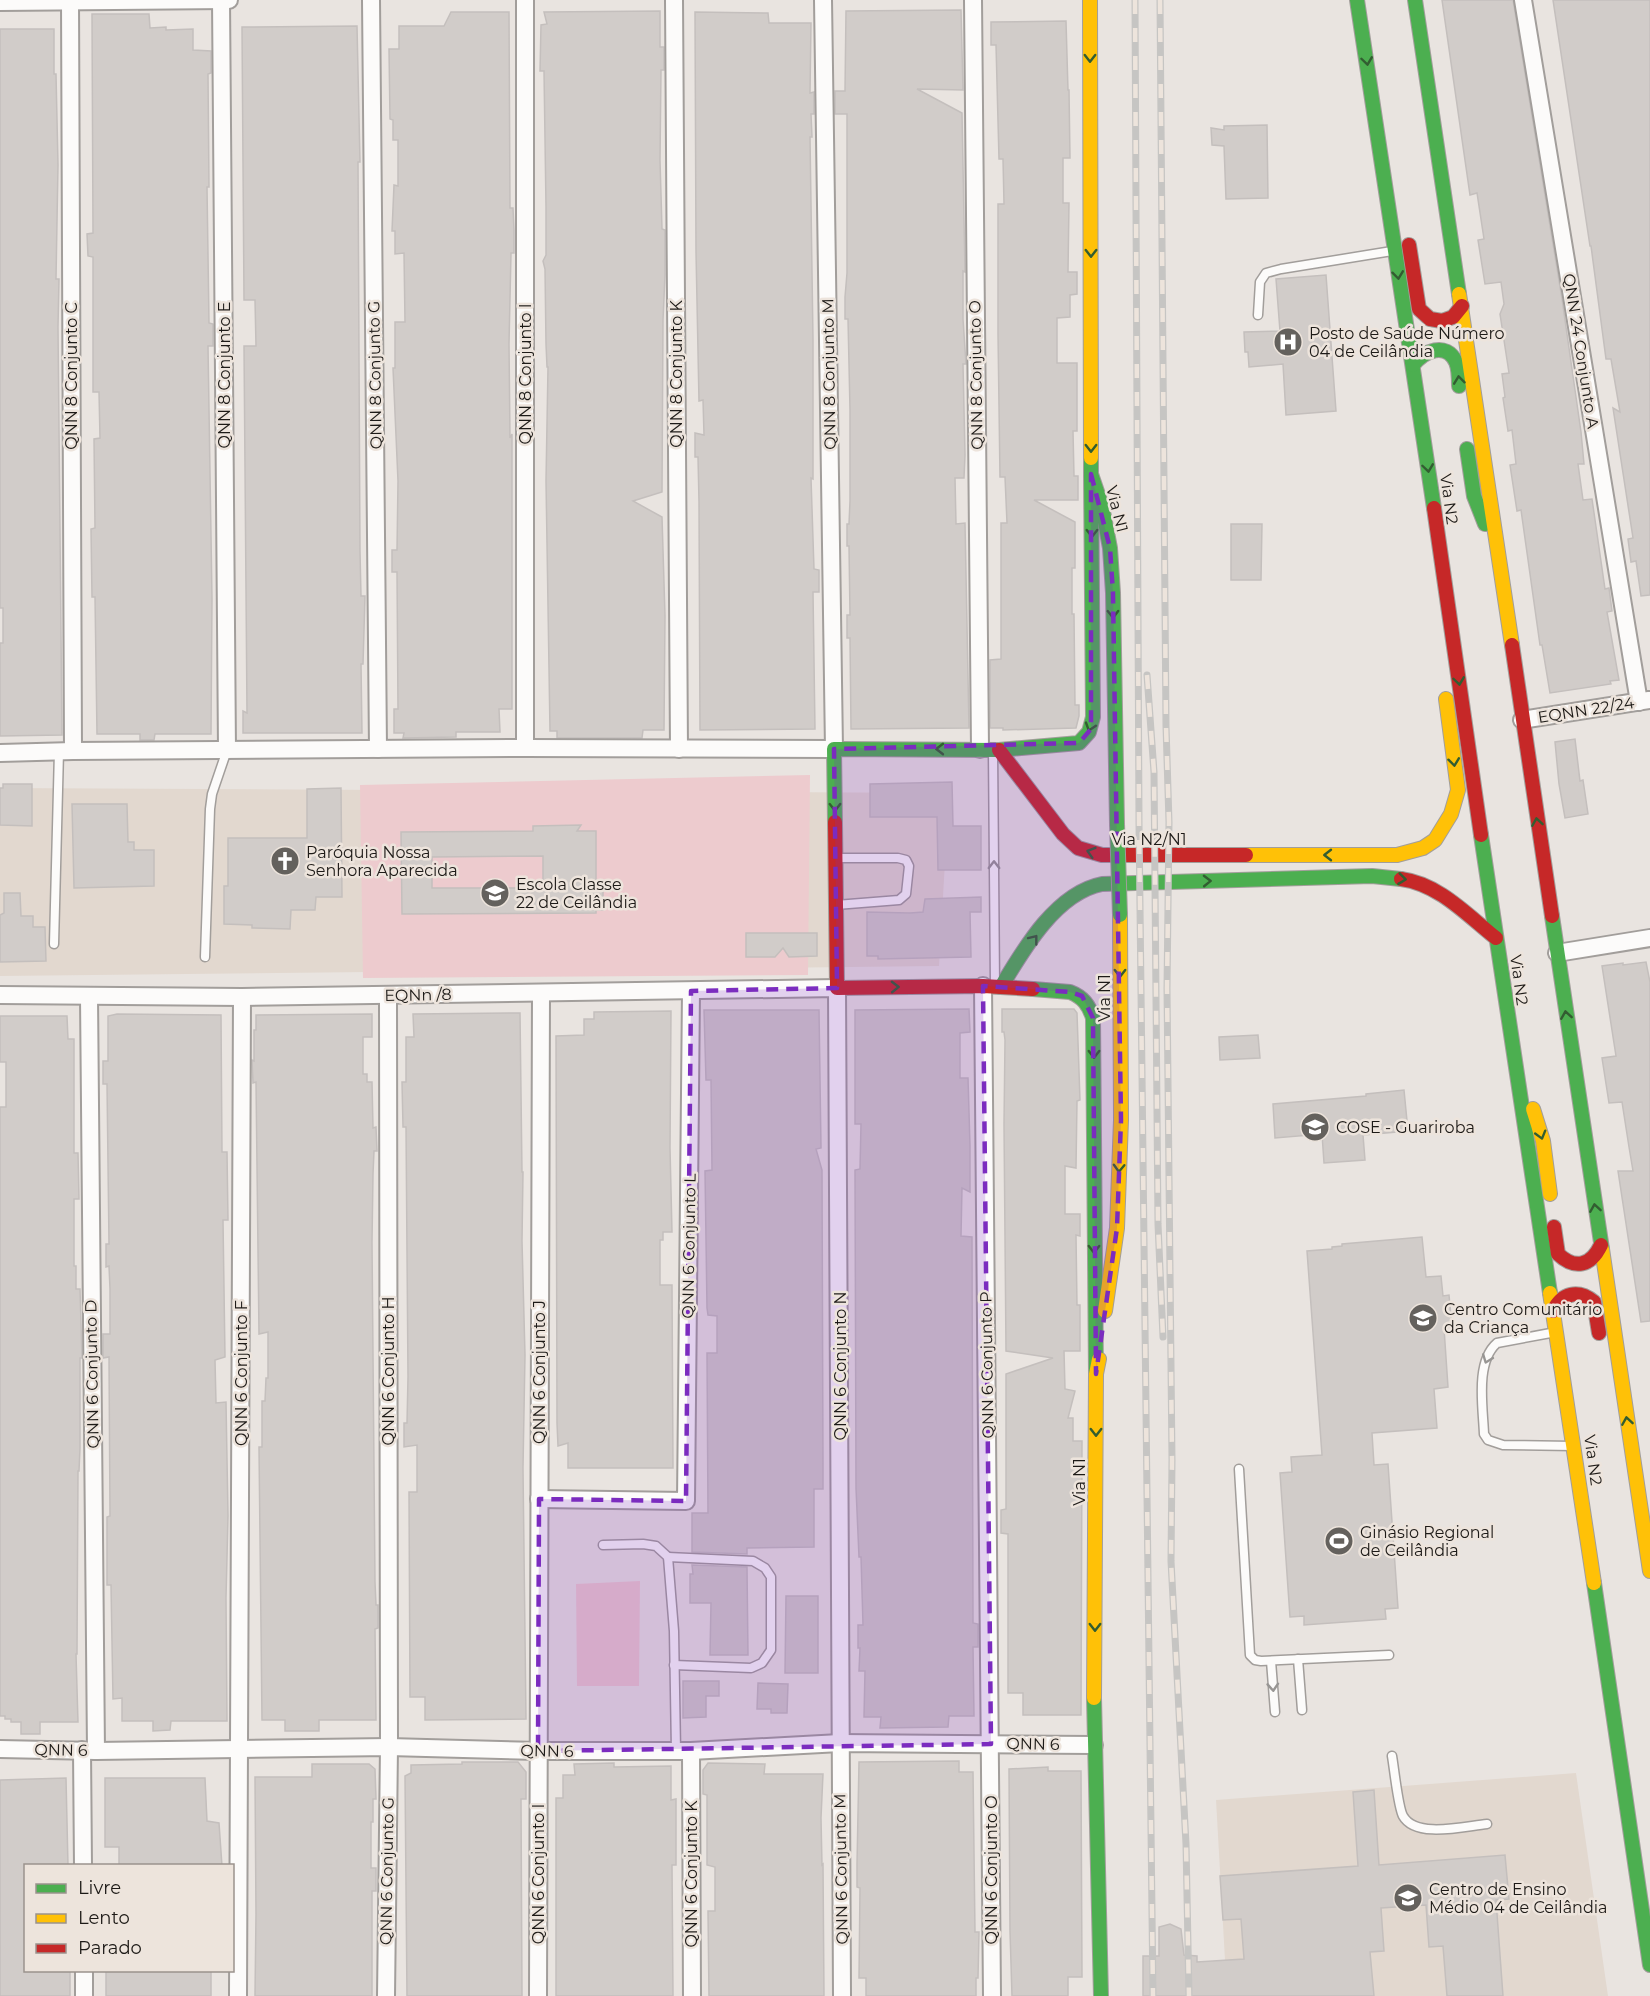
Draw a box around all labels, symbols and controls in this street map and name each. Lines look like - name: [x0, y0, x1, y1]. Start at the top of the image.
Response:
- one-way arrow: [1084, 54, 1096, 63]
- one-way arrow: [1361, 57, 1373, 66]
- one-way arrow: [1084, 249, 1097, 258]
- one-way arrow: [1392, 270, 1404, 279]
- street label: QNN 24 Conjunto A: [1559, 272, 1603, 430]
- street label: QNN 8 Conjunto M: [818, 298, 840, 450]
- street label: QNN 8 Conjunto K: [667, 300, 686, 448]
- street label: QNN 8 Conjunto O: [965, 300, 987, 450]
- street label: QNN 8 Conjunto G: [364, 301, 386, 449]
- street label: QNN 8 Conjunto C: [62, 302, 81, 450]
- street label: QNN 8 Conjunto E: [215, 302, 234, 448]
- street label: QNN 8 Conjunto I: [516, 303, 535, 445]
- place label: Posto de Saúde Número 04 de Ceilândia: [1309, 324, 1505, 361]
- hospital icon: Posto de Saúde Número 04 de Ceilândia: [1272, 326, 1304, 358]
- one-way arrow: [1453, 376, 1465, 385]
- one-way arrow: [1085, 444, 1097, 453]
- one-way arrow: [1422, 463, 1434, 472]
- street label: Via N2: [1436, 472, 1462, 526]
- street label: Via N1: [1102, 484, 1132, 534]
- one-way arrow: [1086, 528, 1098, 537]
- one-way arrow: [1107, 610, 1120, 619]
- one-way arrow: [1453, 677, 1465, 686]
- street label: EQNN 22/24: [1536, 693, 1636, 727]
- one-way arrow: [1085, 721, 1097, 732]
- one-way arrow: [936, 743, 945, 755]
- one-way arrow: [1448, 757, 1460, 766]
- one-way arrow: [829, 803, 841, 812]
- one-way arrow: [1532, 817, 1544, 827]
- street label: Via N2/N1: [1111, 830, 1187, 849]
- place label: Paróquia Nossa Senhora Aparecida: [306, 843, 458, 880]
- church icon: Paróquia Nossa Senhora Aparecida: [269, 845, 301, 877]
- one-way arrow: [1086, 847, 1097, 859]
- one-way arrow: [1323, 849, 1332, 861]
- one-way arrow: [988, 861, 1000, 870]
- one-way arrow: [1397, 873, 1406, 885]
- place label: Escola Classe 22 de Ceilândia: [516, 875, 637, 912]
- one-way arrow: [1202, 875, 1211, 887]
- school or university icon: Escola Classe 22 de Ceilândia: [479, 877, 511, 909]
- one-way arrow: [1026, 935, 1037, 946]
- street label: Via N2: [1506, 953, 1532, 1007]
- one-way arrow: [1114, 969, 1126, 978]
- street label: Via N1: [1095, 974, 1114, 1022]
- one-way arrow: [891, 981, 900, 993]
- street label: EQNn /8: [384, 985, 452, 1005]
- one-way arrow: [1561, 1010, 1573, 1019]
- one-way arrow: [1087, 1049, 1100, 1058]
- school or university icon: COSE - Guariroba: [1299, 1111, 1331, 1143]
- place label: COSE - Guariroba: [1336, 1118, 1475, 1137]
- one-way arrow: [1534, 1129, 1546, 1140]
- one-way arrow: [1113, 1163, 1126, 1172]
- street label: QNN 6 Conjunto L: [678, 1173, 700, 1319]
- one-way arrow: [1590, 1203, 1602, 1212]
- one-way arrow: [1088, 1244, 1100, 1253]
- street label: QNN 6 Conjunto P: [976, 1291, 998, 1439]
- street label: QNN 6 Conjunto N: [831, 1292, 850, 1440]
- street label: QNN 6 Conjunto H: [379, 1297, 398, 1445]
- street label: QNN 6 Conjunto D: [81, 1299, 103, 1449]
- street label: QNN 6 Conjunto F: [232, 1300, 251, 1446]
- street label: QNN 6 Conjunto J: [530, 1300, 549, 1444]
- place label: Centro Comunitário da Criança: [1444, 1300, 1602, 1337]
- school or university icon: Centro Comunitário da Criança: [1407, 1302, 1439, 1334]
- one-way arrow: [1481, 1353, 1494, 1363]
- one-way arrow: [1622, 1417, 1634, 1426]
- one-way arrow: [1090, 1428, 1102, 1437]
- street label: Via N2: [1580, 1433, 1606, 1487]
- street label: Via N1: [1070, 1458, 1089, 1506]
- place label: Ginásio Regional de Ceilândia: [1360, 1523, 1494, 1560]
- sports icon: Ginásio Regional de Ceilândia: [1323, 1525, 1355, 1557]
- one-way arrow: [1089, 1623, 1101, 1632]
- one-way arrow: [1266, 1682, 1279, 1691]
- street label: QNN 6: [1006, 1734, 1060, 1754]
- street label: QNN 6: [34, 1740, 88, 1760]
- street label: QNN 6: [520, 1741, 574, 1761]
- street label: QNN 6 Conjunto M: [830, 1793, 852, 1945]
- street label: QNN 6 Conjunto O: [982, 1795, 1001, 1945]
- street label: QNN 6 Conjunto G: [376, 1797, 398, 1945]
- street label: QNN 6 Conjunto K: [682, 1800, 701, 1948]
- street label: QNN 6 Conjunto I: [529, 1804, 548, 1944]
- legend: [24, 1864, 234, 1972]
- text: Livre: [78, 1877, 121, 1899]
- place label: Centro de Ensino Médio 04 de Ceilândia: [1429, 1880, 1608, 1917]
- school or university icon: Centro de Ensino Médio 04 de Ceilândia: [1392, 1882, 1424, 1914]
- text: Lento: [78, 1907, 130, 1929]
- text: Parado: [78, 1937, 142, 1959]

